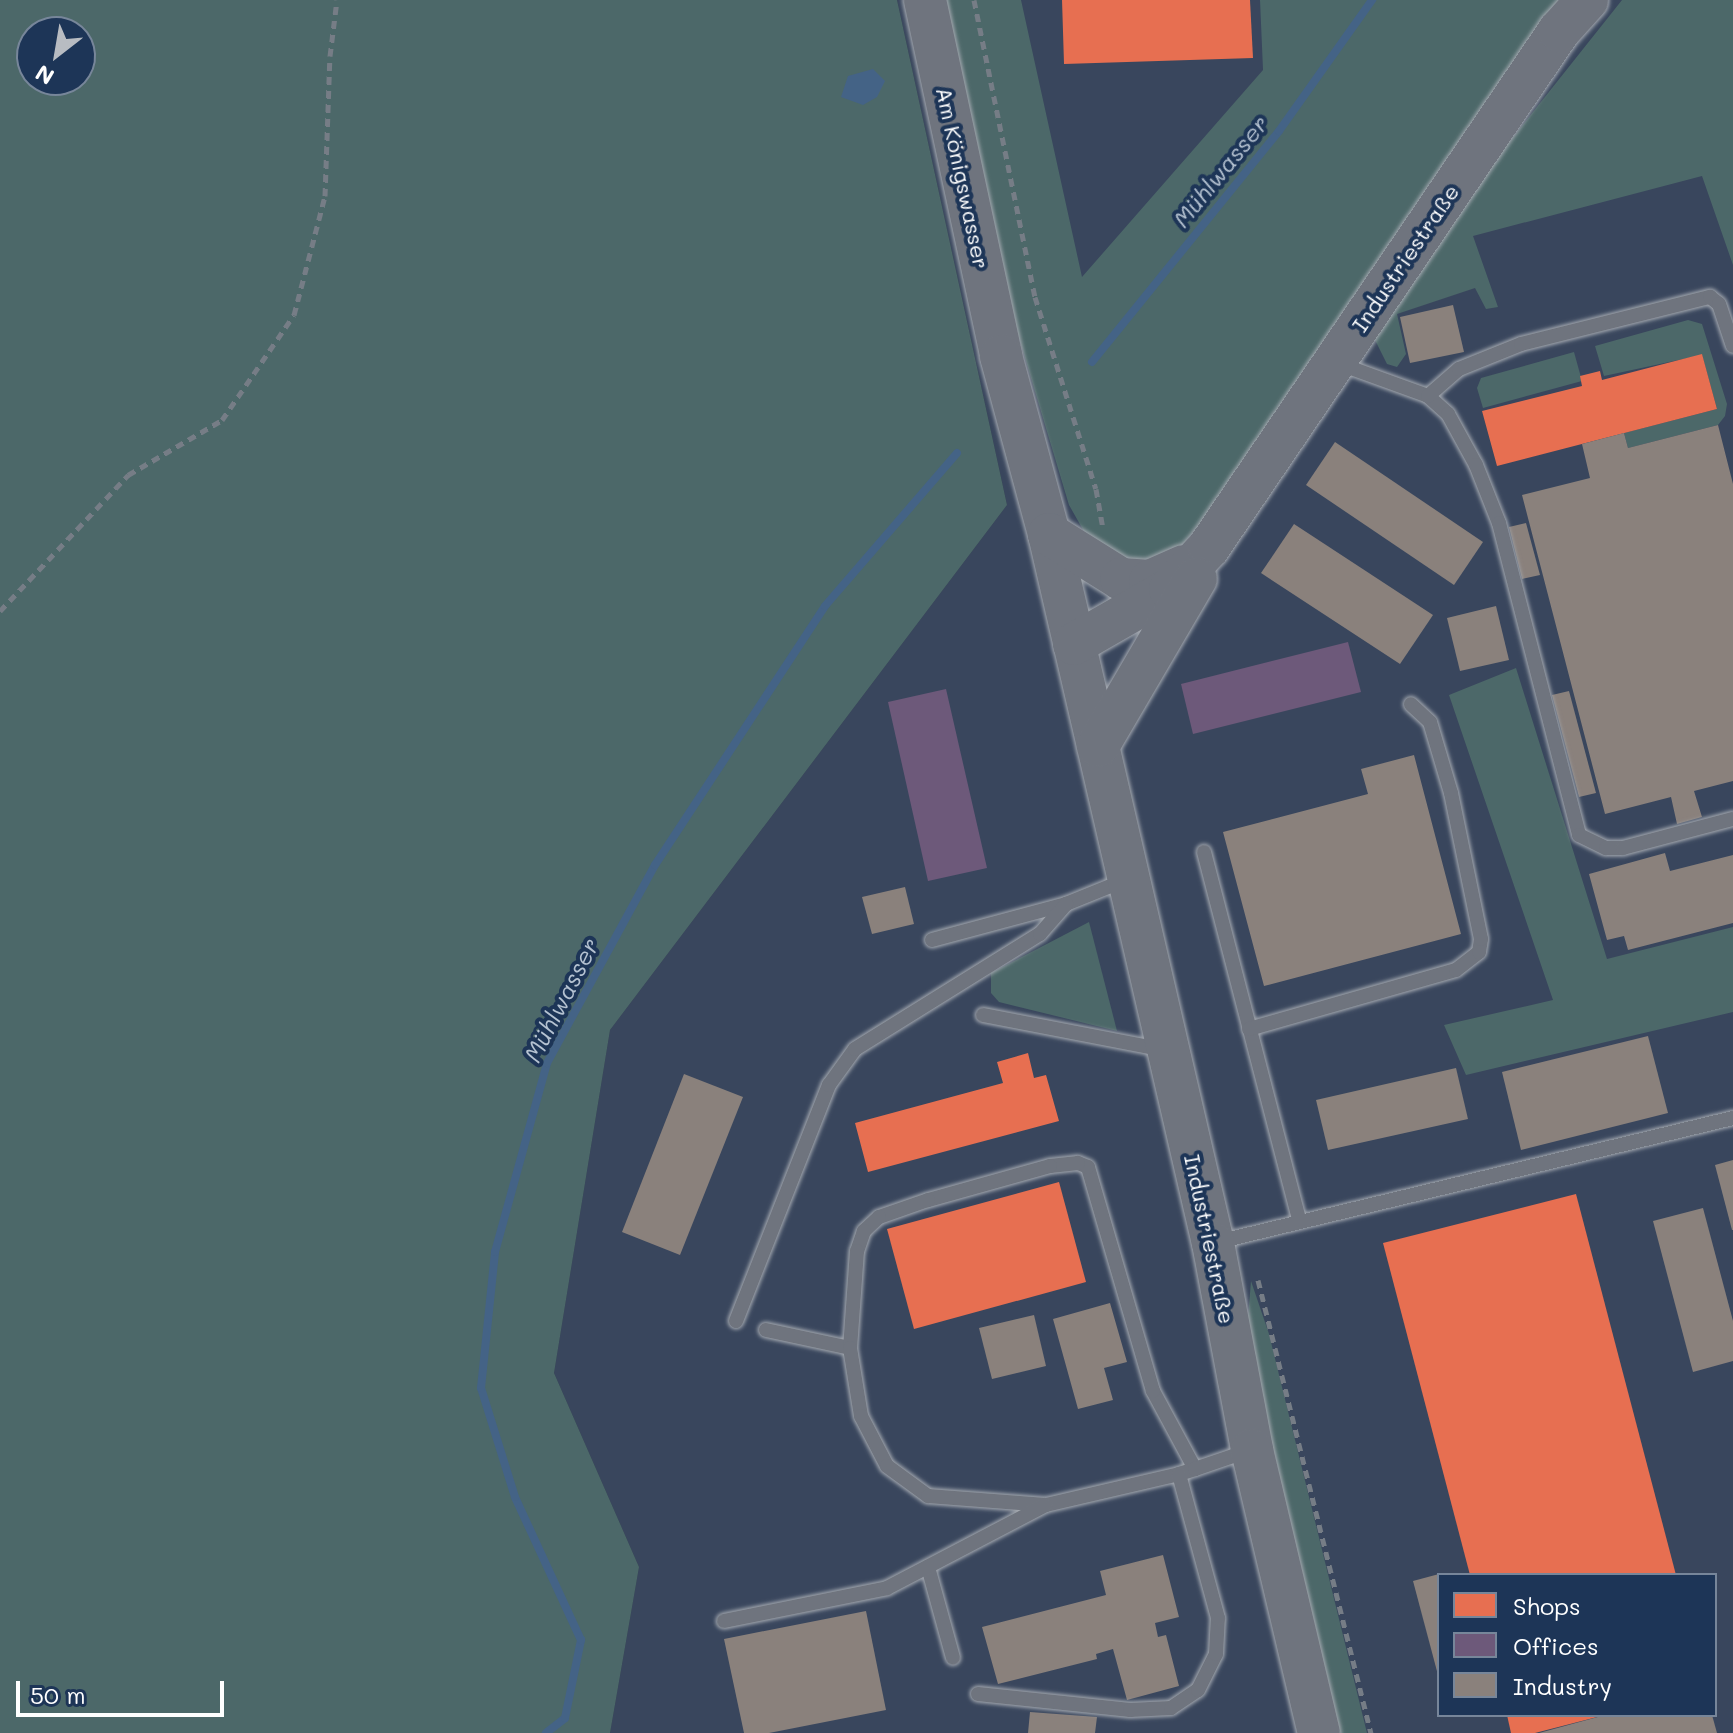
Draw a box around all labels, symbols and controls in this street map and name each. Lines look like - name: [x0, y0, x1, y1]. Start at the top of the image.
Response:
- north arrow: [16, 16, 96, 96]
- text: N: [30, 59, 59, 92]
- street label: Am Königswasser: [931, 85, 995, 271]
- water label: Mühlwasser: [1166, 109, 1274, 233]
- street label: Industriestraße: [1346, 179, 1464, 337]
- water label: Mühlwasser: [517, 933, 605, 1067]
- street label: Industriestraße: [1179, 1152, 1241, 1326]
- legend: [1437, 1573, 1717, 1717]
- text: Shops: [1513, 1590, 1581, 1621]
- text: Offices: [1513, 1630, 1599, 1661]
- scale bar: [20, 1665, 228, 1715]
- text: Industry: [1513, 1670, 1612, 1701]
- text: 50 m: [30, 1679, 86, 1710]

